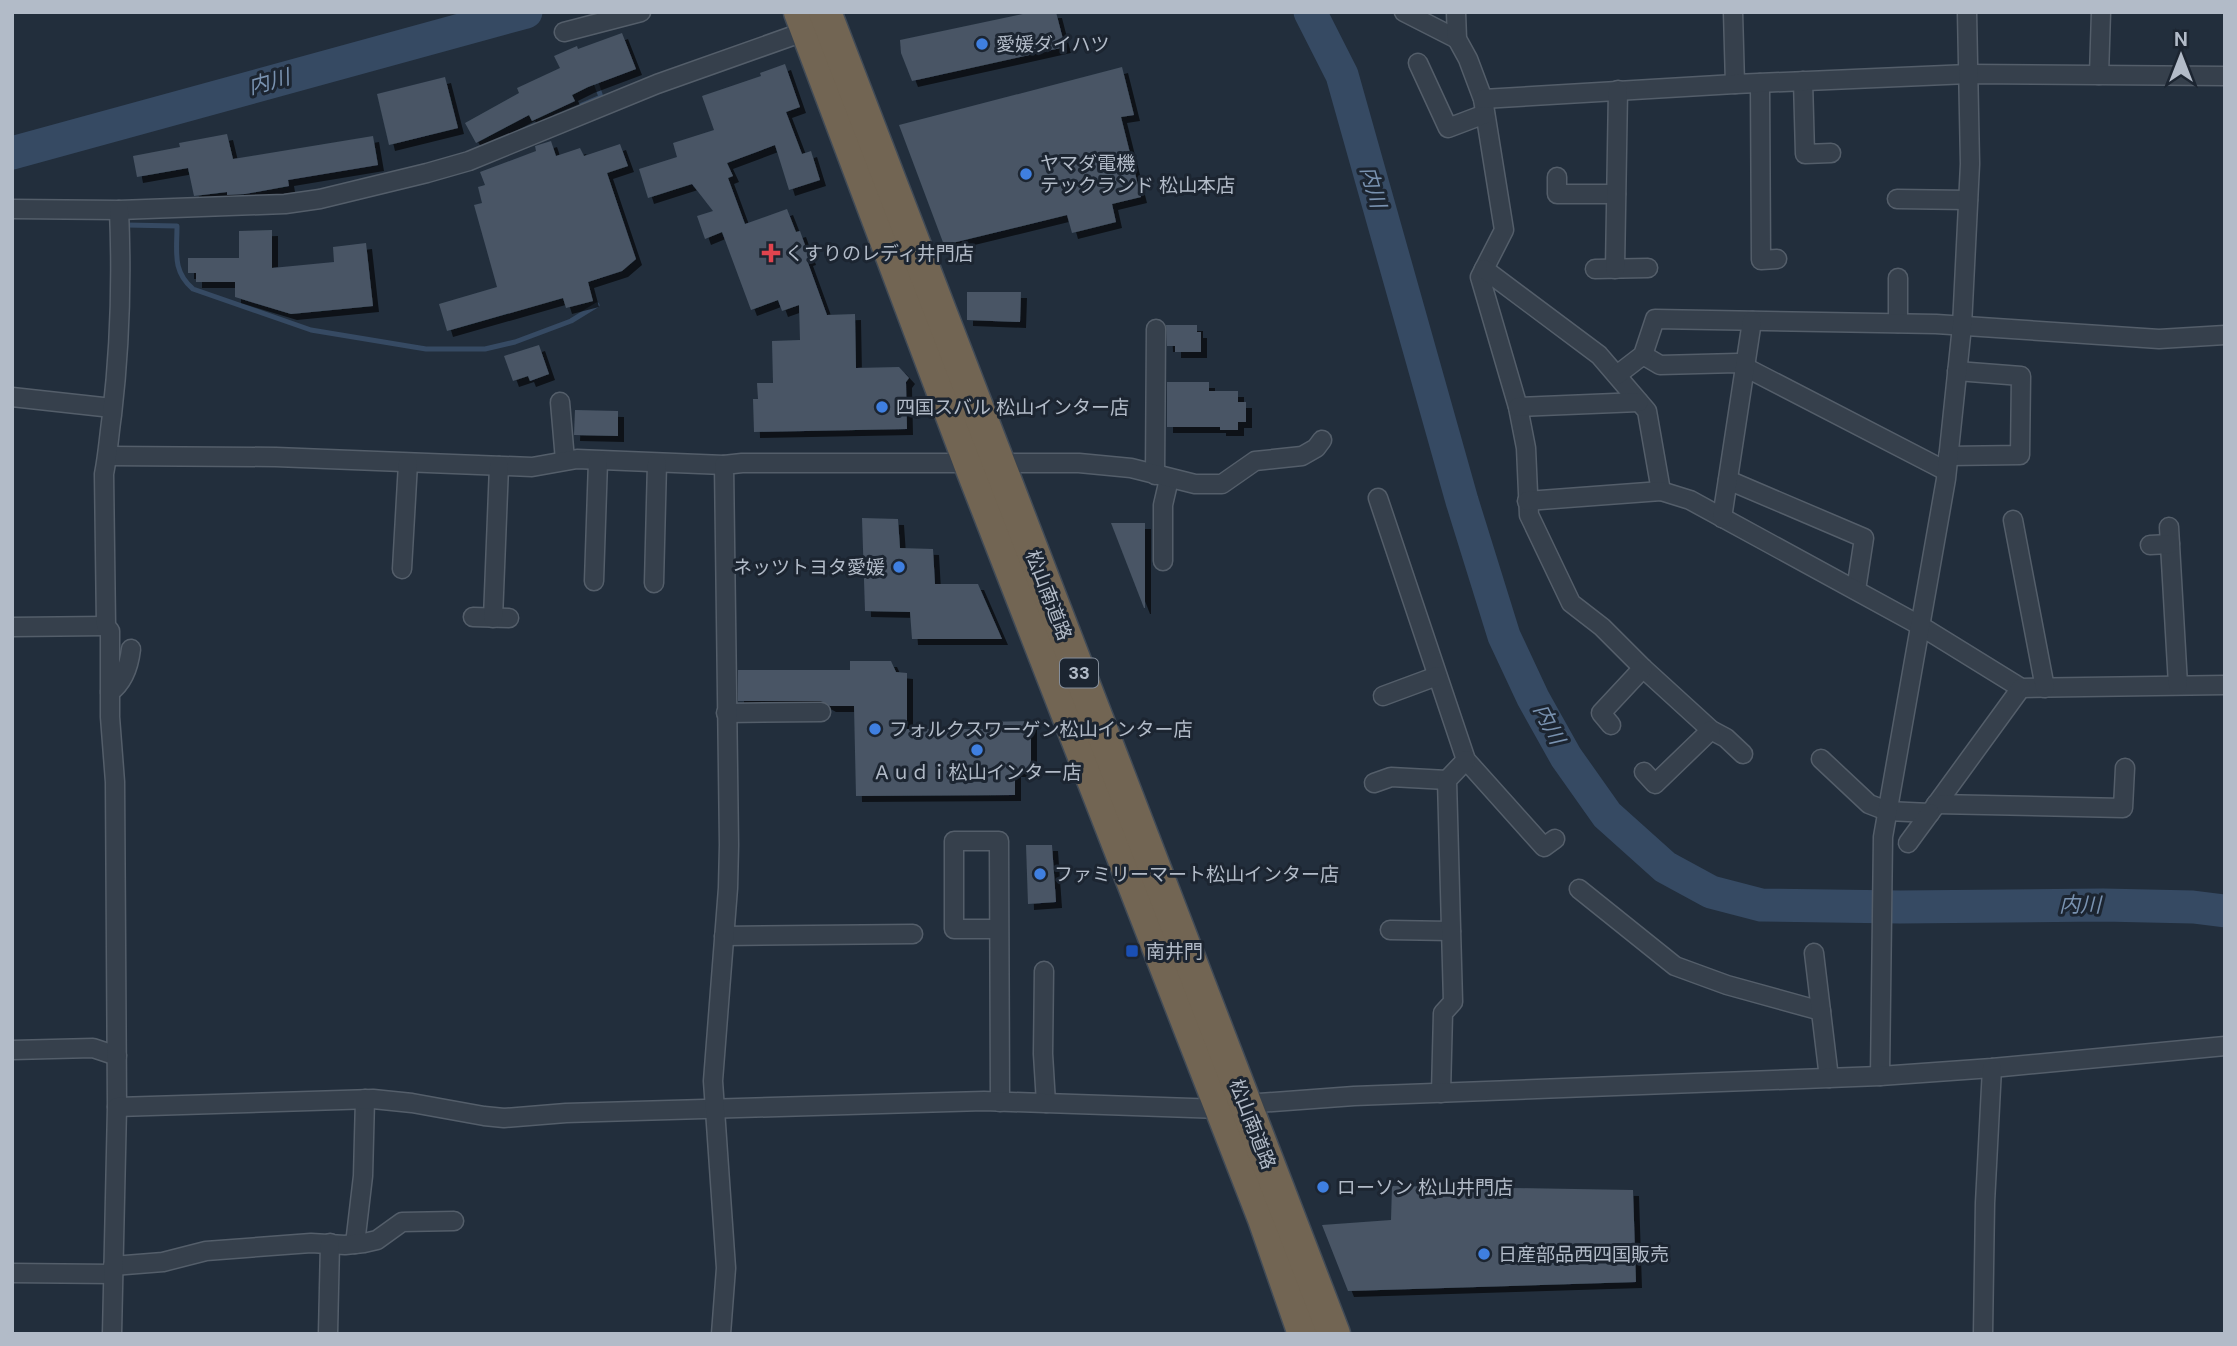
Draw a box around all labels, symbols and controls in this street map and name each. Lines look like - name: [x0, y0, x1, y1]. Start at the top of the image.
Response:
- north arrow: [2146, 21, 2216, 91]
- text: N: [2174, 27, 2188, 52]
- place label: 愛媛ダイハツ: [996, 32, 1110, 57]
- marker: 愛媛ダイハツ: [974, 36, 990, 52]
- water label: 内川: [245, 63, 295, 101]
- place label: ヤマダ電機 テックランド 松山本店: [1040, 151, 1235, 198]
- water label: 内川: [1354, 163, 1393, 213]
- marker: ヤマダ電機 テックランド 松山本店: [1018, 166, 1034, 182]
- place label: くすりのレディ井門店: [785, 241, 974, 266]
- marker: くすりのレディ井門店: [763, 245, 779, 261]
- place label: 四国スバル 松山インター店: [896, 395, 1129, 420]
- marker: 四国スバル 松山インター店: [874, 399, 890, 415]
- street label: 松山南道路: [1020, 546, 1077, 644]
- place label: ネッツトヨタ愛媛: [733, 555, 885, 580]
- marker: ネッツトヨタ愛媛: [891, 559, 907, 575]
- road number: 33: [1060, 658, 1098, 688]
- water label: 内川: [1527, 699, 1572, 751]
- place label: フォルクスワーゲン松山インター店: [889, 717, 1192, 742]
- marker: フォルクスワーゲン松山インター店: [867, 721, 883, 737]
- marker: Ａｕｄｉ松山インター店: [969, 742, 985, 758]
- place label: Ａｕｄｉ松山インター店: [872, 760, 1082, 785]
- place label: ファミリーマート松山インター店: [1054, 862, 1339, 887]
- marker: ファミリーマート松山インター店: [1032, 866, 1048, 882]
- water label: 内川: [2059, 891, 2103, 919]
- place label: 南井門: [1146, 939, 1203, 964]
- marker: 南井門: [1124, 943, 1140, 959]
- street label: 松山南道路: [1224, 1075, 1281, 1173]
- place label: ローソン 松山井門店: [1337, 1175, 1513, 1200]
- marker: ローソン 松山井門店: [1315, 1179, 1331, 1195]
- place label: 日産部品西四国販売: [1498, 1242, 1669, 1267]
- marker: 日産部品西四国販売: [1476, 1246, 1492, 1262]

